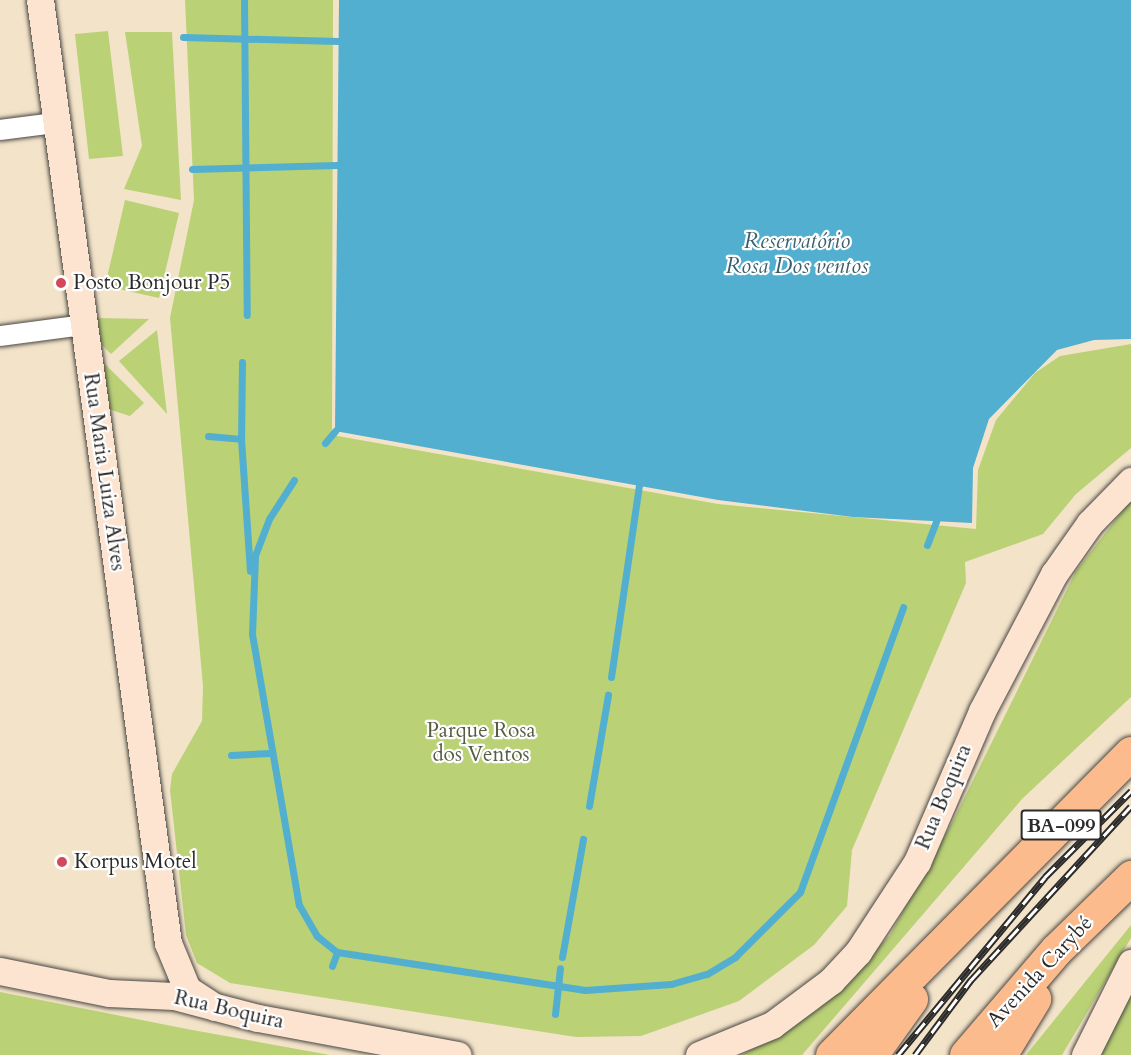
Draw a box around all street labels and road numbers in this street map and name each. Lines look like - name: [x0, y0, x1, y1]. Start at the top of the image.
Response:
- street label: Rua Maria Luiza Alves: [78, 371, 130, 573]
- street label: Rua Boquira: [911, 741, 977, 853]
- road number: BA-099: [1020, 808, 1102, 842]
- street label: Avenida Carybé: [982, 911, 1098, 1033]
- street label: Rua Boquira: [172, 985, 286, 1035]

